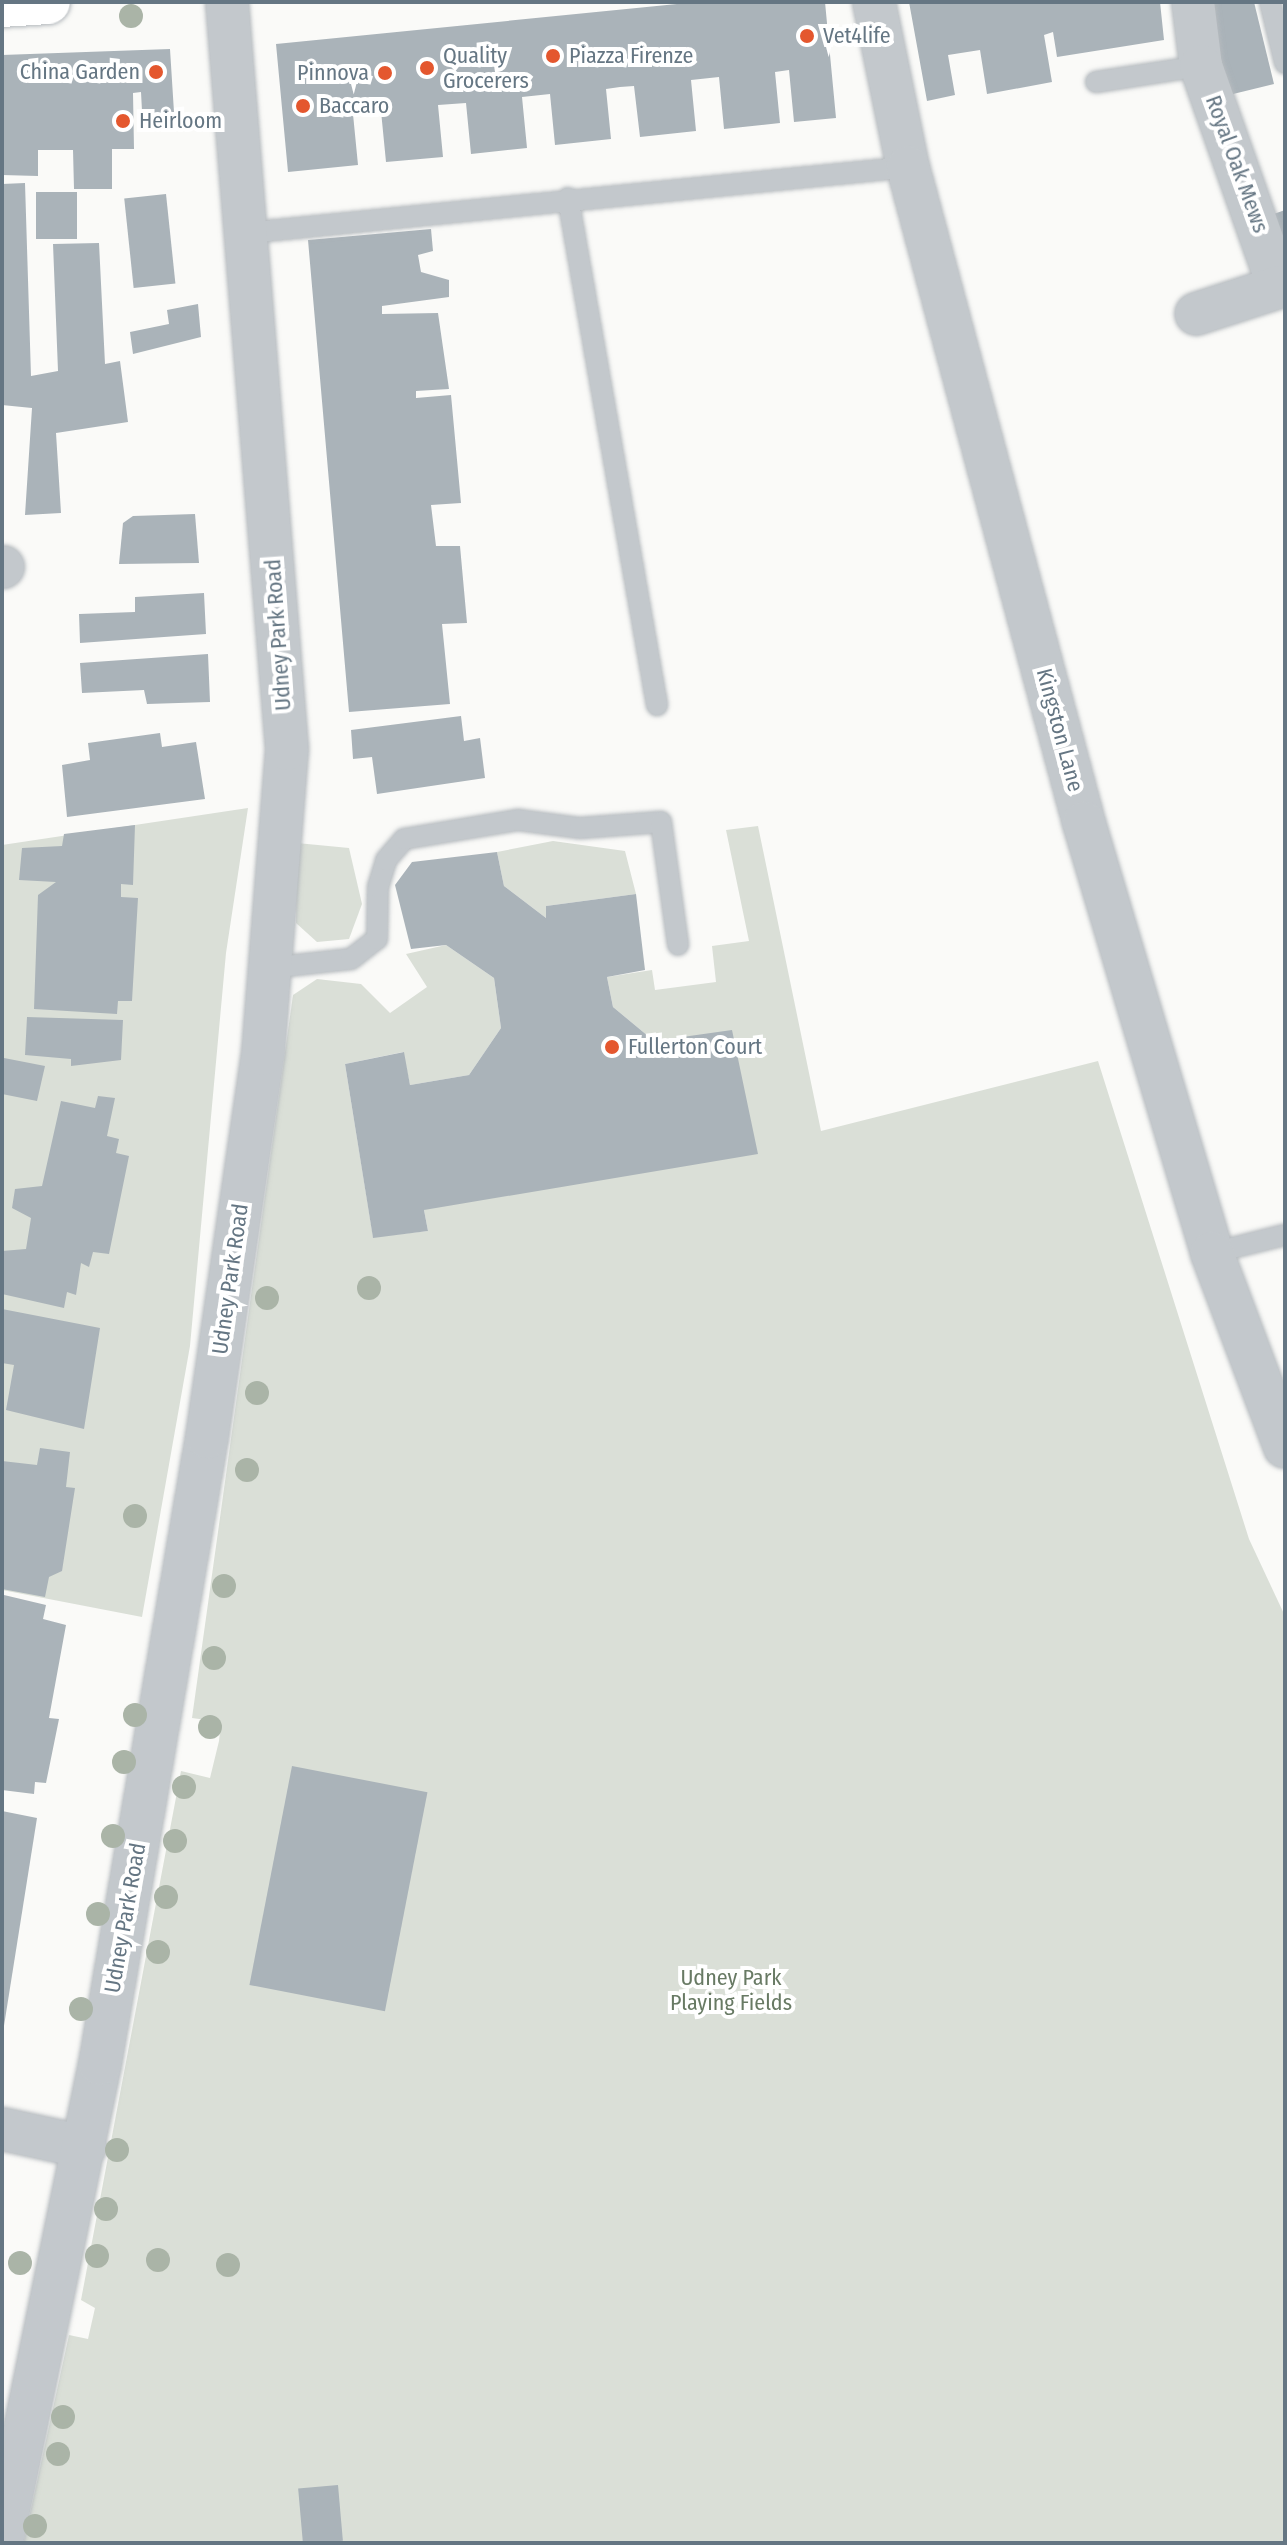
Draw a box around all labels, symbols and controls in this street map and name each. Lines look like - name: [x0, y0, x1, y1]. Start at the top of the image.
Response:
- place label: Vet4life: [823, 23, 891, 49]
- marker: Vet4life: [798, 27, 816, 45]
- place label: Quality Grocerers: [443, 42, 529, 94]
- place label: Piazza Firenze: [569, 43, 693, 69]
- marker: Piazza Firenze: [544, 47, 562, 65]
- place label: China Garden: [20, 59, 140, 85]
- marker: Quality Grocerers: [418, 59, 436, 77]
- place label: Pinnova: [297, 60, 369, 86]
- marker: China Garden: [147, 63, 165, 81]
- marker: Pinnova: [376, 64, 394, 82]
- street label: Royal Oak Mews: [1200, 92, 1274, 236]
- place label: Baccaro: [319, 93, 389, 119]
- marker: Baccaro: [294, 97, 312, 115]
- place label: Heirloom: [139, 108, 222, 134]
- marker: Heirloom: [114, 112, 132, 130]
- street label: Udney Park Road: [260, 558, 296, 712]
- street label: Kingston Lane: [1031, 666, 1089, 794]
- place label: Fullerton Court: [628, 1034, 762, 1060]
- marker: Fullerton Court: [603, 1038, 621, 1056]
- street label: Udney Park Road: [206, 1202, 254, 1356]
- street label: Udney Park Road: [99, 1841, 151, 1995]
- park label: Udney Park Playing Fields: [670, 1964, 792, 2016]

